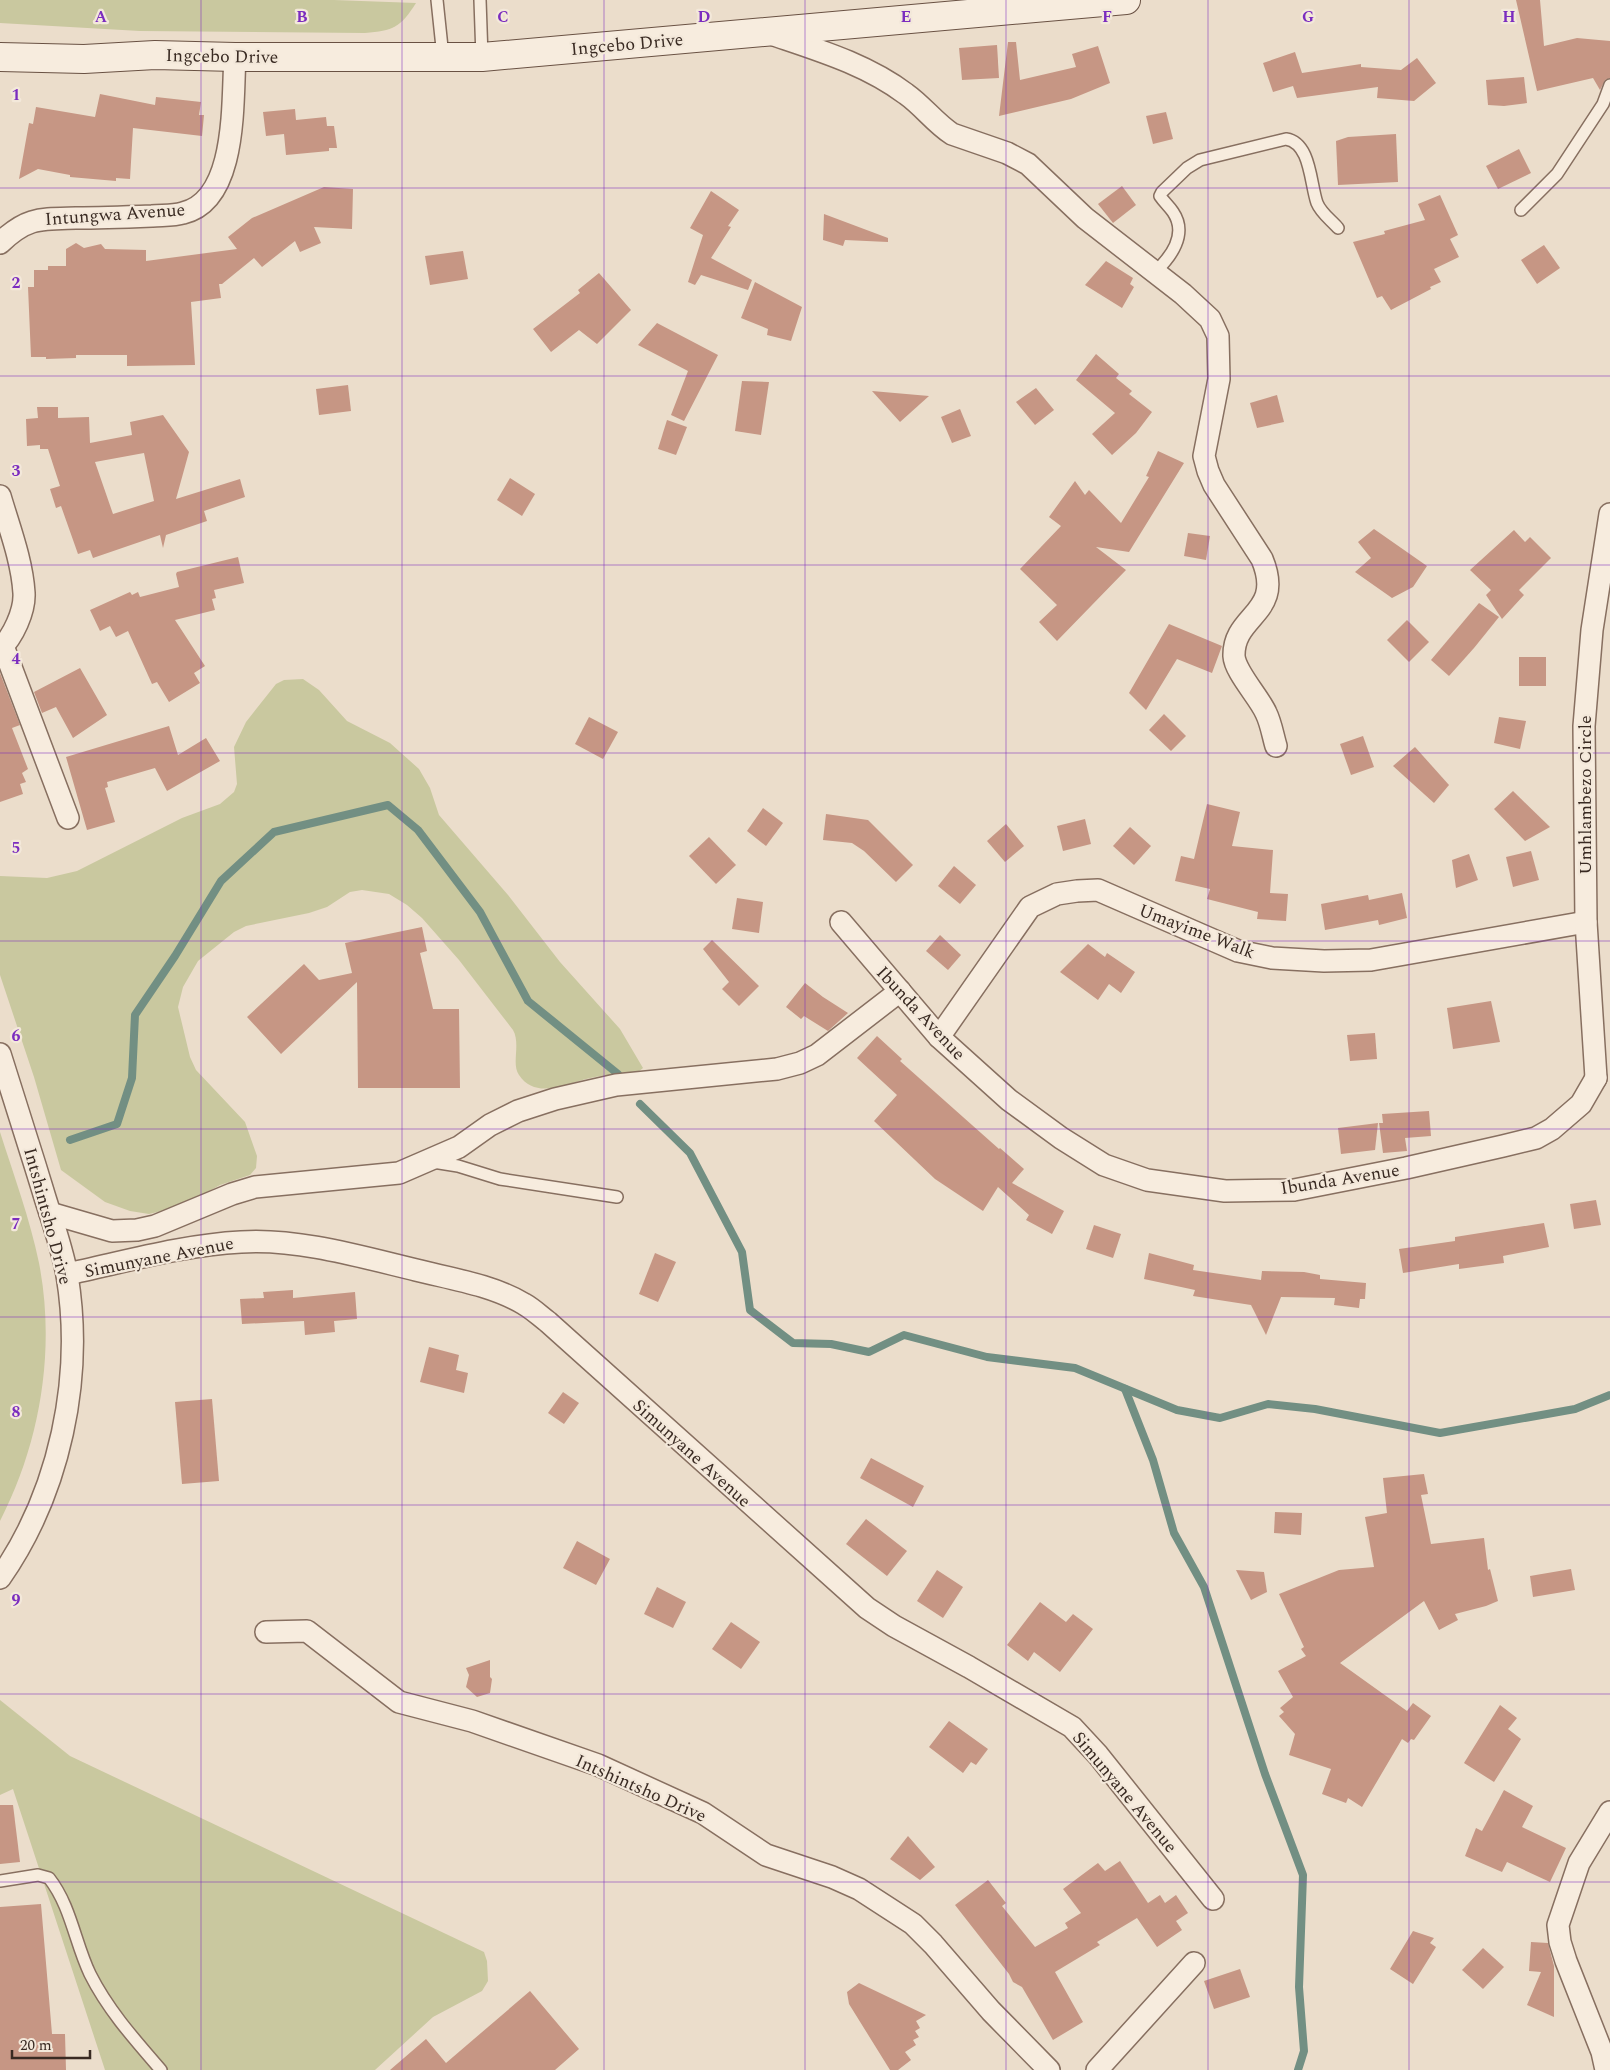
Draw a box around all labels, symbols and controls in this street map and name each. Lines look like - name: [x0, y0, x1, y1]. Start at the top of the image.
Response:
- text: A: [95, 5, 108, 29]
- text: B: [296, 5, 308, 29]
- text: C: [497, 5, 509, 29]
- text: D: [698, 5, 711, 29]
- text: E: [901, 5, 911, 29]
- text: F: [1102, 5, 1112, 29]
- text: G: [1302, 5, 1314, 29]
- text: H: [1502, 5, 1516, 29]
- street label: Ingcebo Drive: [570, 26, 684, 63]
- street label: Ingcebo Drive: [165, 42, 279, 71]
- text: 1: [12, 83, 20, 107]
- street label: Intungwa Avenue: [44, 196, 186, 233]
- text: 2: [12, 271, 21, 295]
- text: 3: [12, 459, 21, 483]
- text: 4: [12, 647, 21, 671]
- street label: Umhlambezo Circle: [1572, 715, 1599, 875]
- text: 5: [12, 836, 20, 860]
- street label: Umayime Walk: [1135, 897, 1259, 966]
- street label: Ibunda Avenue: [870, 960, 972, 1067]
- text: 6: [12, 1024, 21, 1048]
- street label: Intshintsho Drive: [16, 1144, 79, 1288]
- street label: Ibunda Avenue: [1278, 1157, 1402, 1202]
- text: 7: [12, 1212, 21, 1236]
- street label: Simunyane Avenue: [82, 1230, 236, 1285]
- street label: Simunyane Avenue: [626, 1393, 757, 1514]
- text: 8: [12, 1400, 21, 1424]
- text: 9: [12, 1588, 21, 1612]
- street label: Simunyane Avenue: [1066, 1726, 1184, 1859]
- street label: Intshintsho Drive: [571, 1747, 711, 1829]
- scale bar: [12, 2028, 90, 2060]
- text: 20 m: [20, 2034, 52, 2057]

